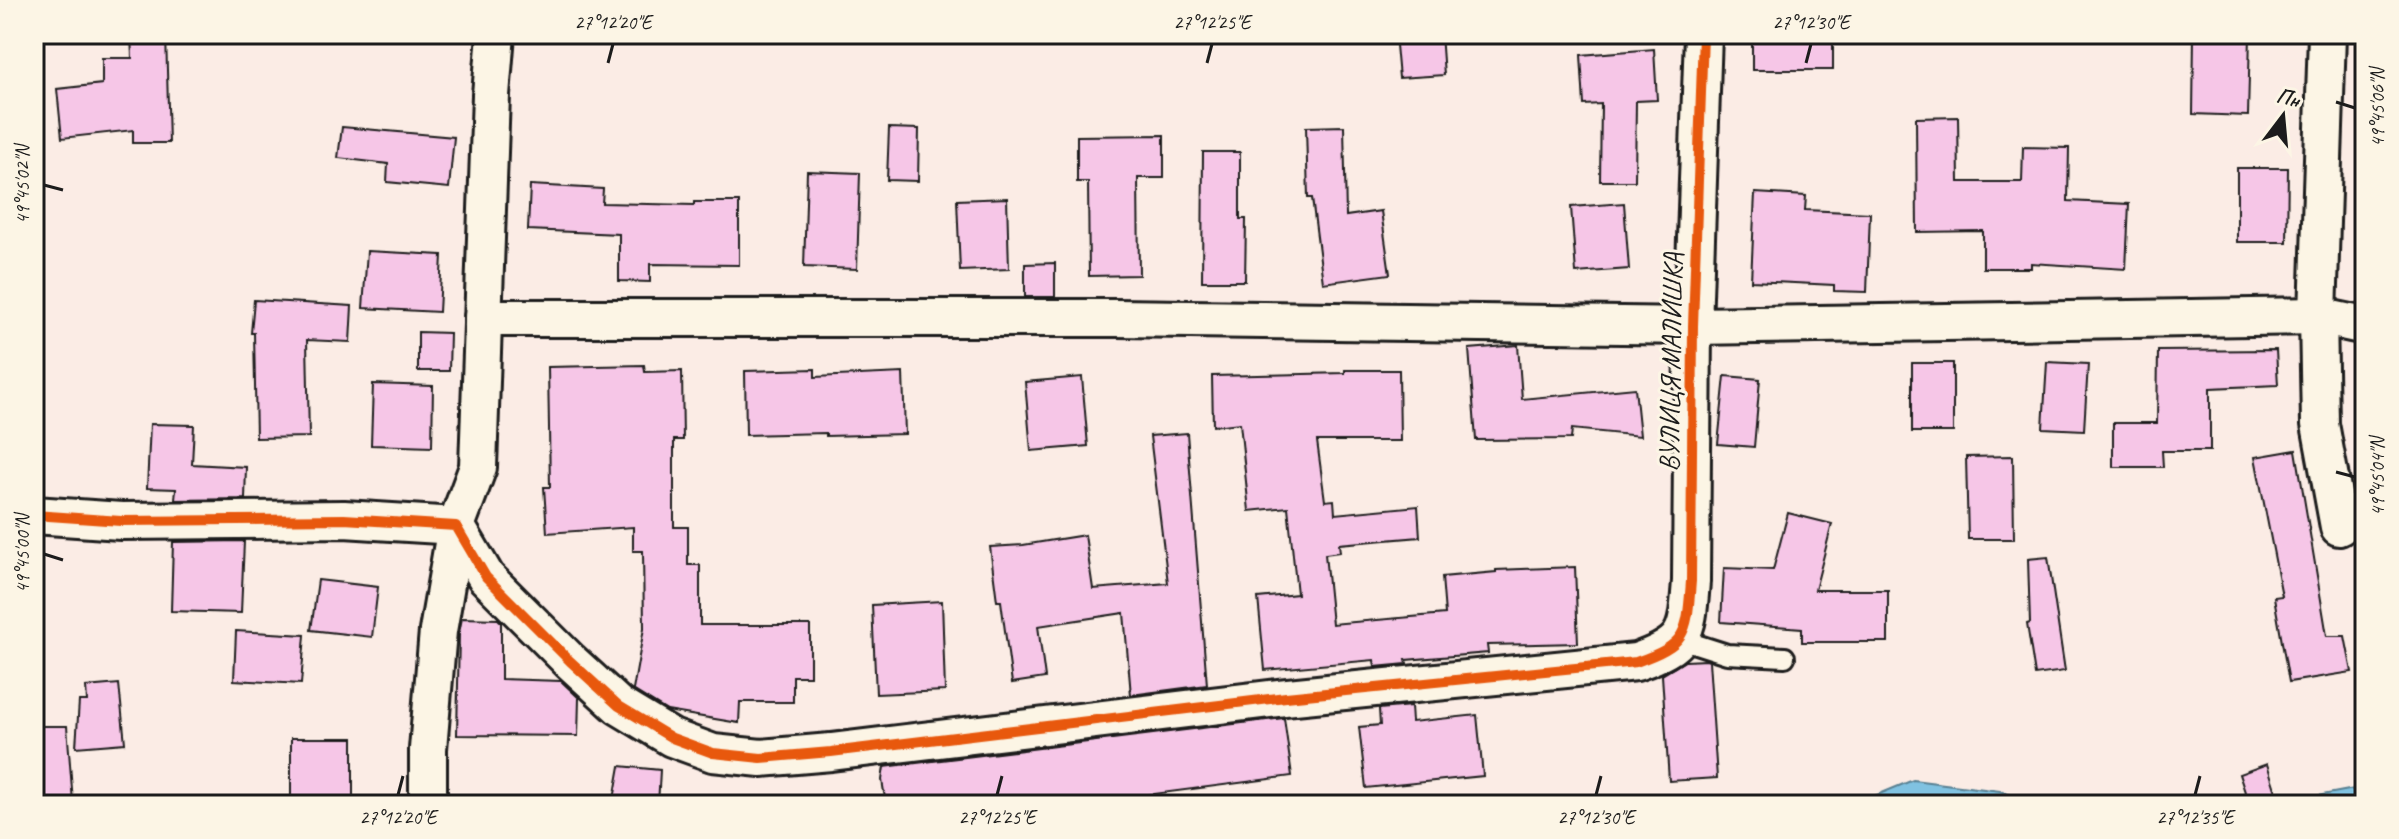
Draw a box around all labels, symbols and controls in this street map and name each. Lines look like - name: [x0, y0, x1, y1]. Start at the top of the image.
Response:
- text: 27°12'20"E: [574, 10, 654, 35]
- text: 27°12'25"E: [1173, 10, 1253, 35]
- text: 27°12'30"E: [1772, 10, 1852, 35]
- text: 49°45'06"N: [2365, 66, 2390, 147]
- north arrow: [2243, 76, 2323, 156]
- text: Пн: [2273, 81, 2304, 115]
- text: 49°45'02"N: [10, 143, 35, 224]
- street label: ВУЛИЦЯ МАЛИШКА: [1651, 251, 1690, 472]
- text: 49°45'04"N: [2365, 435, 2390, 516]
- text: 49°45'00"N: [10, 512, 35, 593]
- text: 27°12'20"E: [359, 805, 439, 830]
- text: 27°12'25"E: [958, 805, 1038, 830]
- text: 27°12'30"E: [1557, 805, 1637, 830]
- text: 27°12'35"E: [2156, 805, 2236, 830]

